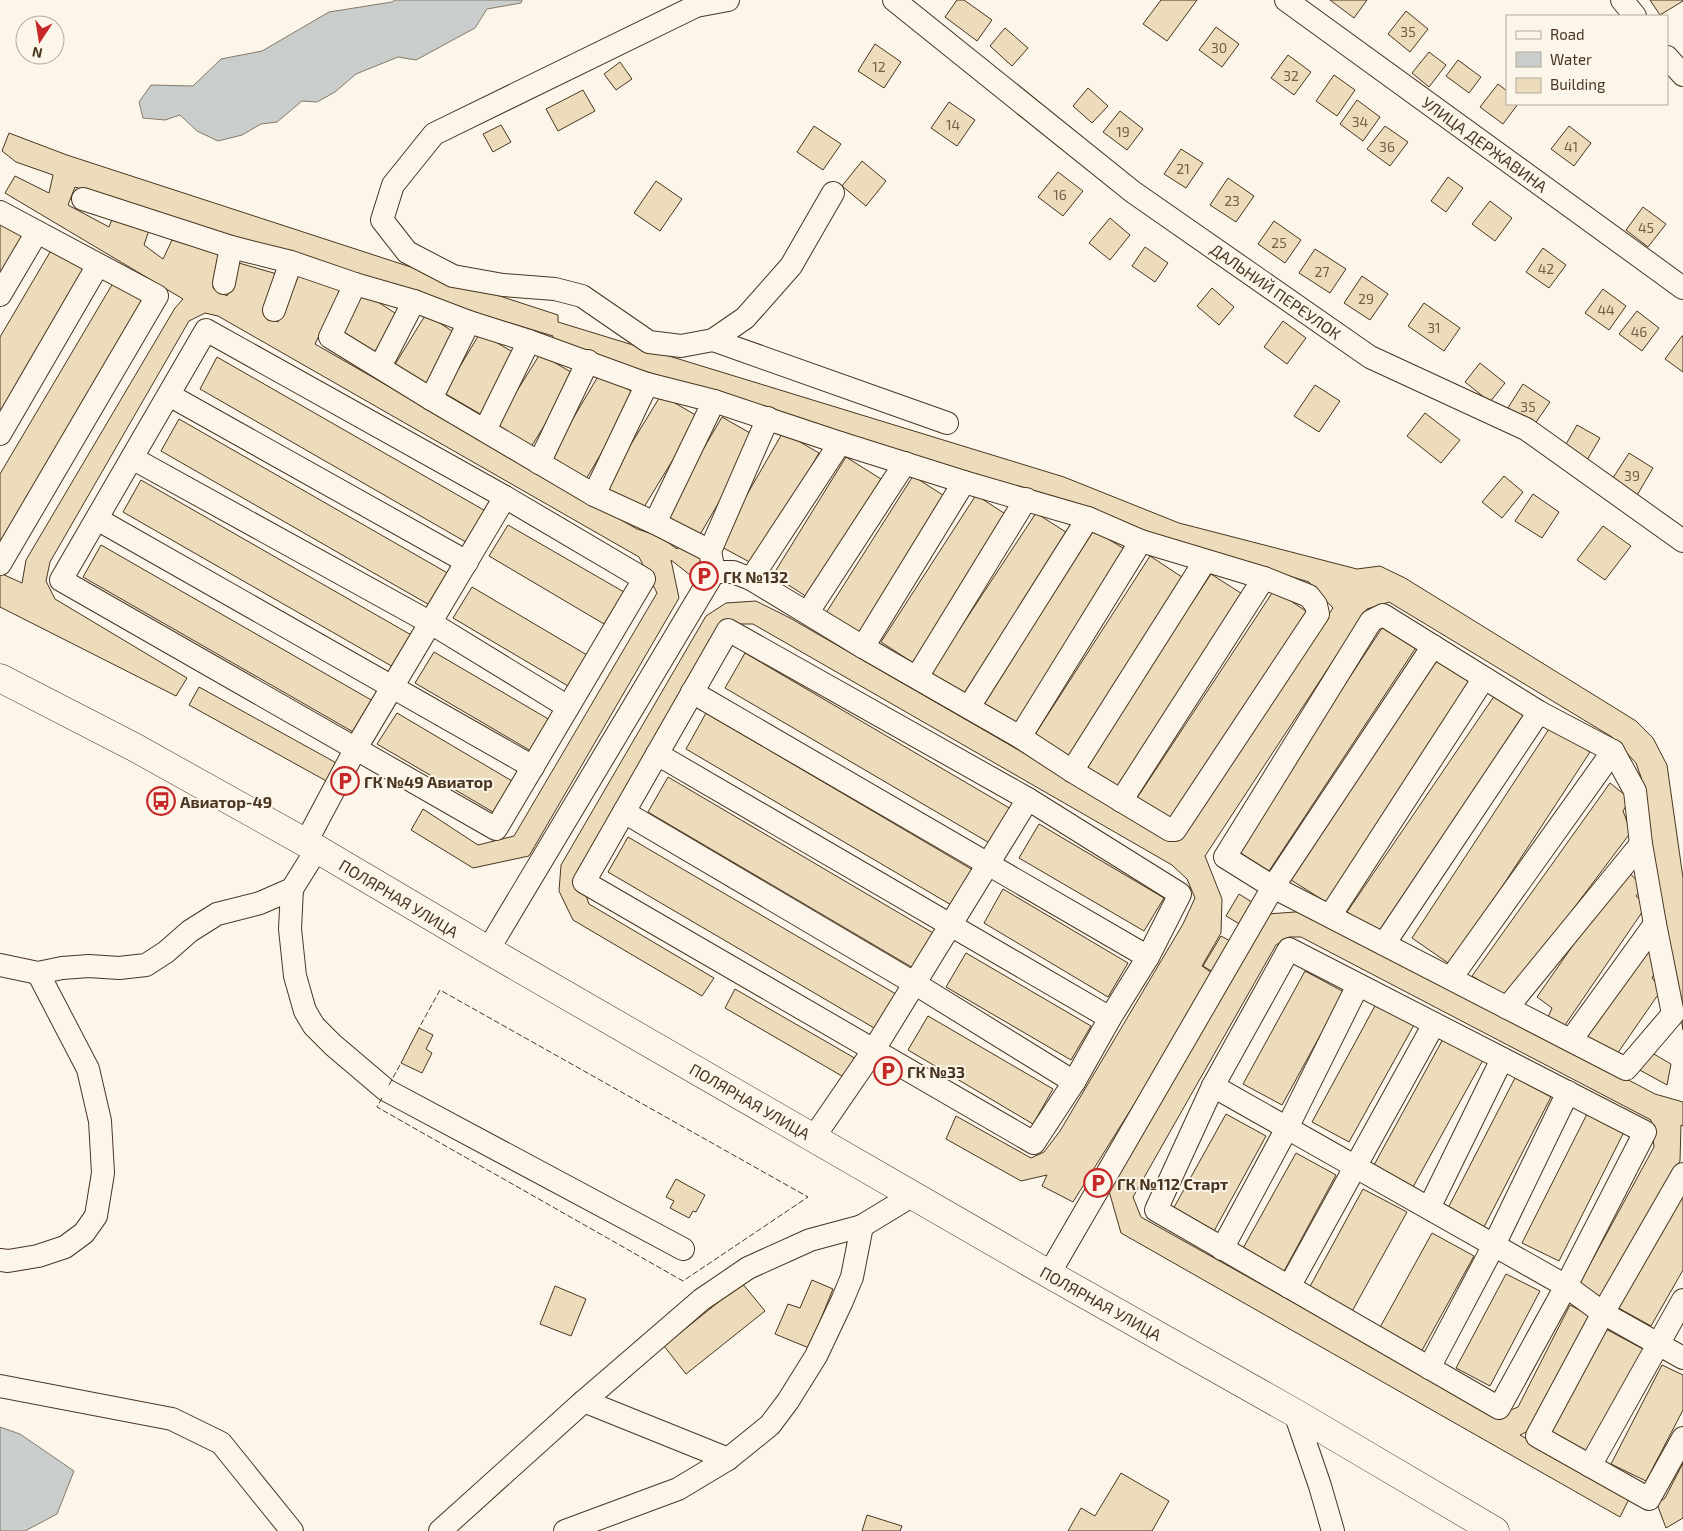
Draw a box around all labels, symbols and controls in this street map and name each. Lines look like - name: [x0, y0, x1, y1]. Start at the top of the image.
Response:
- north arrow: [15, 15, 65, 65]
- legend: [1506, 15, 1668, 105]
- house number: 35: [1400, 23, 1416, 40]
- text: Road: [1550, 25, 1585, 43]
- house number: 30: [1211, 39, 1227, 56]
- text: N: [30, 44, 44, 63]
- text: Water: [1550, 50, 1592, 68]
- house number: 12: [872, 58, 886, 75]
- house number: 32: [1283, 67, 1299, 84]
- text: Building: [1550, 75, 1606, 93]
- street label: УЛИЦА ДЕРЖАВИНА: [1419, 92, 1551, 196]
- house number: 34: [1352, 113, 1368, 130]
- house number: 14: [946, 116, 960, 133]
- house number: 19: [1116, 123, 1130, 140]
- house number: 36: [1379, 138, 1395, 155]
- house number: 41: [1564, 138, 1578, 155]
- house number: 21: [1176, 160, 1190, 177]
- house number: 16: [1053, 186, 1067, 203]
- house number: 23: [1224, 192, 1240, 209]
- house number: 45: [1638, 219, 1654, 236]
- house number: 25: [1271, 234, 1287, 251]
- street label: ДАЛЬНИЙ ПЕРЕУЛОК: [1207, 239, 1345, 343]
- house number: 42: [1538, 260, 1554, 277]
- house number: 27: [1314, 263, 1330, 280]
- house number: 29: [1358, 290, 1374, 307]
- house number: 44: [1597, 301, 1615, 318]
- house number: 31: [1427, 319, 1441, 336]
- house number: 46: [1631, 323, 1647, 340]
- house number: 35: [1520, 398, 1536, 415]
- house number: 39: [1624, 467, 1640, 484]
- parking icon: ГК №132: [689, 561, 719, 591]
- place label: ГК №132: [723, 567, 788, 586]
- parking icon: ГК №49 Авиатор: [330, 766, 360, 796]
- place label: ГК №49 Авиатор: [364, 772, 493, 791]
- bus stop icon: Авиатор-49: [146, 786, 176, 816]
- place label: Авиатор-49: [180, 792, 272, 811]
- street label: ПОЛЯРНАЯ УЛИЦА: [336, 855, 462, 941]
- parking icon: ГК №33: [873, 1056, 903, 1086]
- street label: ПОЛЯРНАЯ УЛИЦА: [686, 1059, 814, 1143]
- place label: ГК №33: [907, 1062, 965, 1081]
- parking icon: ГК №112 Старт: [1083, 1168, 1113, 1198]
- place label: ГК №112 Старт: [1117, 1174, 1228, 1193]
- street label: ПОЛЯРНАЯ УЛИЦА: [1037, 1262, 1165, 1344]

